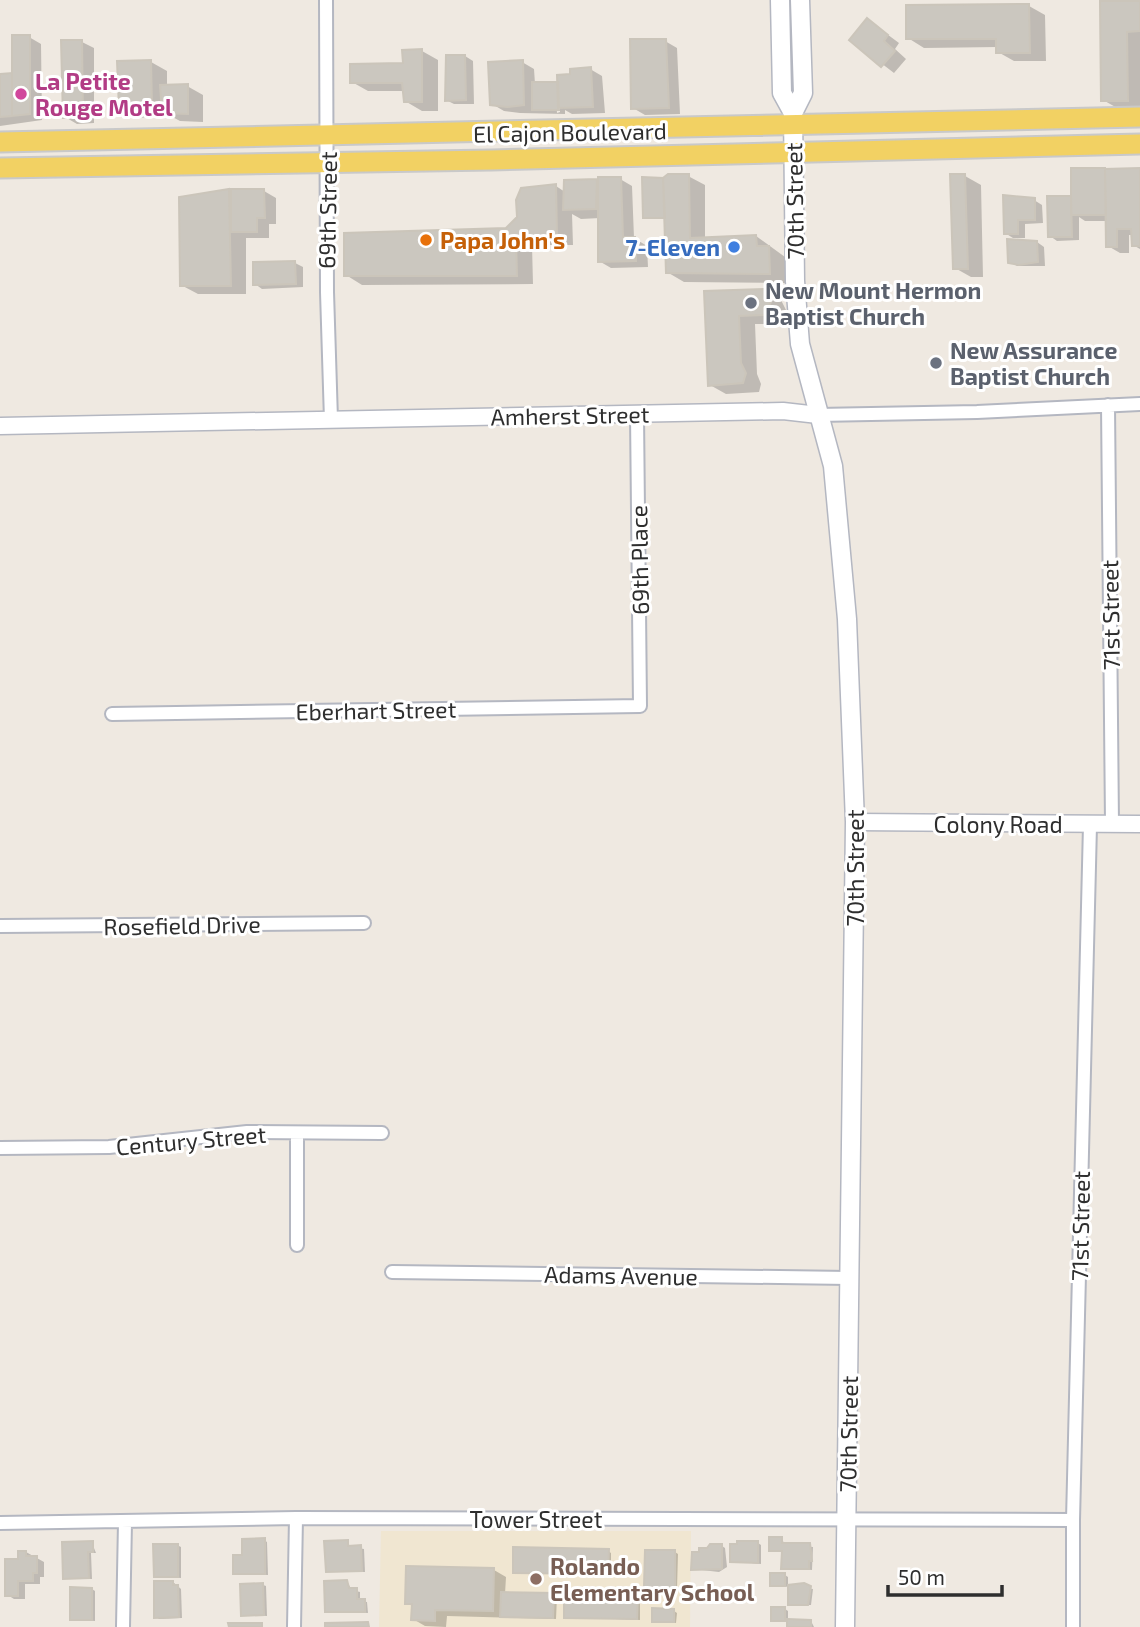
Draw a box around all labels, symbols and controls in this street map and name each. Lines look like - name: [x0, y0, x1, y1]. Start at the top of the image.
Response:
- place label: La Petite Rouge Motel: [35, 67, 173, 121]
- marker: La Petite Rouge Motel: [13, 86, 29, 102]
- street label: El Cajon Boulevard: [473, 116, 667, 148]
- street label: 70th Street: [779, 142, 809, 260]
- street label: 69th Street: [312, 151, 342, 269]
- place label: Papa John's: [440, 226, 565, 254]
- marker: Papa John's: [418, 232, 434, 248]
- place label: 7-Eleven: [625, 233, 720, 261]
- marker: 7-Eleven: [726, 239, 742, 255]
- place label: New Mount Hermon Baptist Church: [765, 276, 981, 330]
- marker: New Mount Hermon Baptist Church: [743, 295, 759, 311]
- place label: New Assurance Baptist Church: [950, 336, 1117, 390]
- marker: New Assurance Baptist Church: [928, 355, 944, 371]
- street label: Amherst Street: [490, 400, 650, 430]
- street label: 69th Place: [624, 505, 654, 615]
- street label: 71st Street: [1095, 559, 1125, 670]
- street label: Eberhart Street: [295, 695, 457, 725]
- street label: 70th Street: [841, 809, 869, 926]
- street label: Colony Road: [933, 810, 1063, 838]
- street label: Rosefield Drive: [103, 910, 261, 940]
- street label: Century Street: [115, 1119, 267, 1161]
- street label: 71st Street: [1065, 1170, 1095, 1281]
- street label: Adams Avenue: [544, 1260, 698, 1290]
- street label: 70th Street: [833, 1375, 863, 1493]
- street label: Tower Street: [470, 1505, 603, 1533]
- place label: Rolando Elementary School: [550, 1552, 755, 1606]
- scale bar: [888, 1554, 1002, 1598]
- text: 50 m: [898, 1564, 945, 1589]
- marker: Rolando Elementary School: [528, 1571, 544, 1587]

